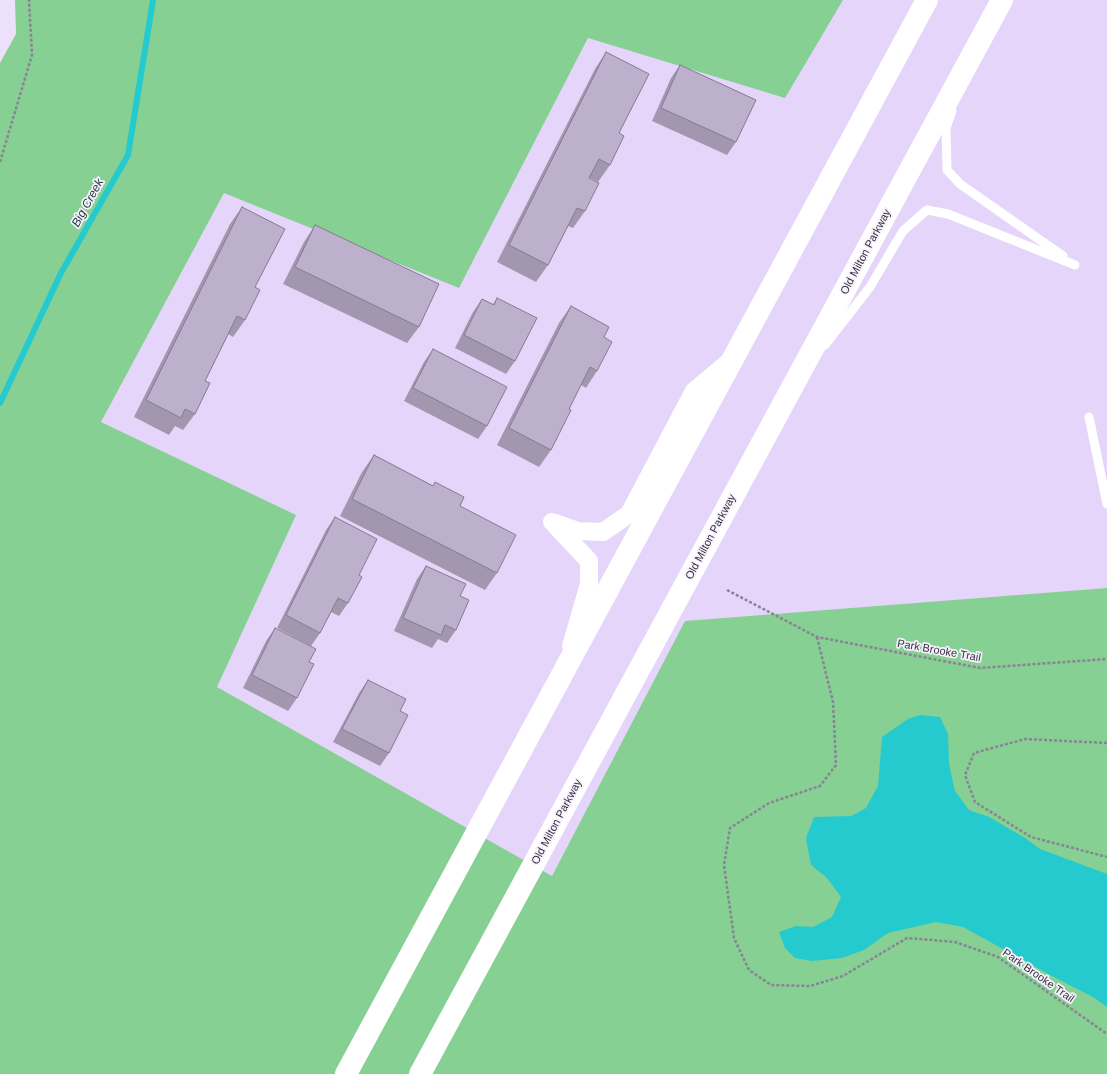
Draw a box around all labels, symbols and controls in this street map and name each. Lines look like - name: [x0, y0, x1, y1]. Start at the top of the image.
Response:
- water label: Big Creek: [69, 176, 107, 230]
- street label: Old Milton Parkway: [838, 207, 894, 297]
- street label: Old Milton Parkway: [683, 492, 739, 582]
- street label: Park Brooke Trail: [896, 637, 982, 665]
- street label: Old Milton Parkway: [529, 777, 585, 867]
- street label: Park Brooke Trail: [1000, 946, 1076, 1006]

